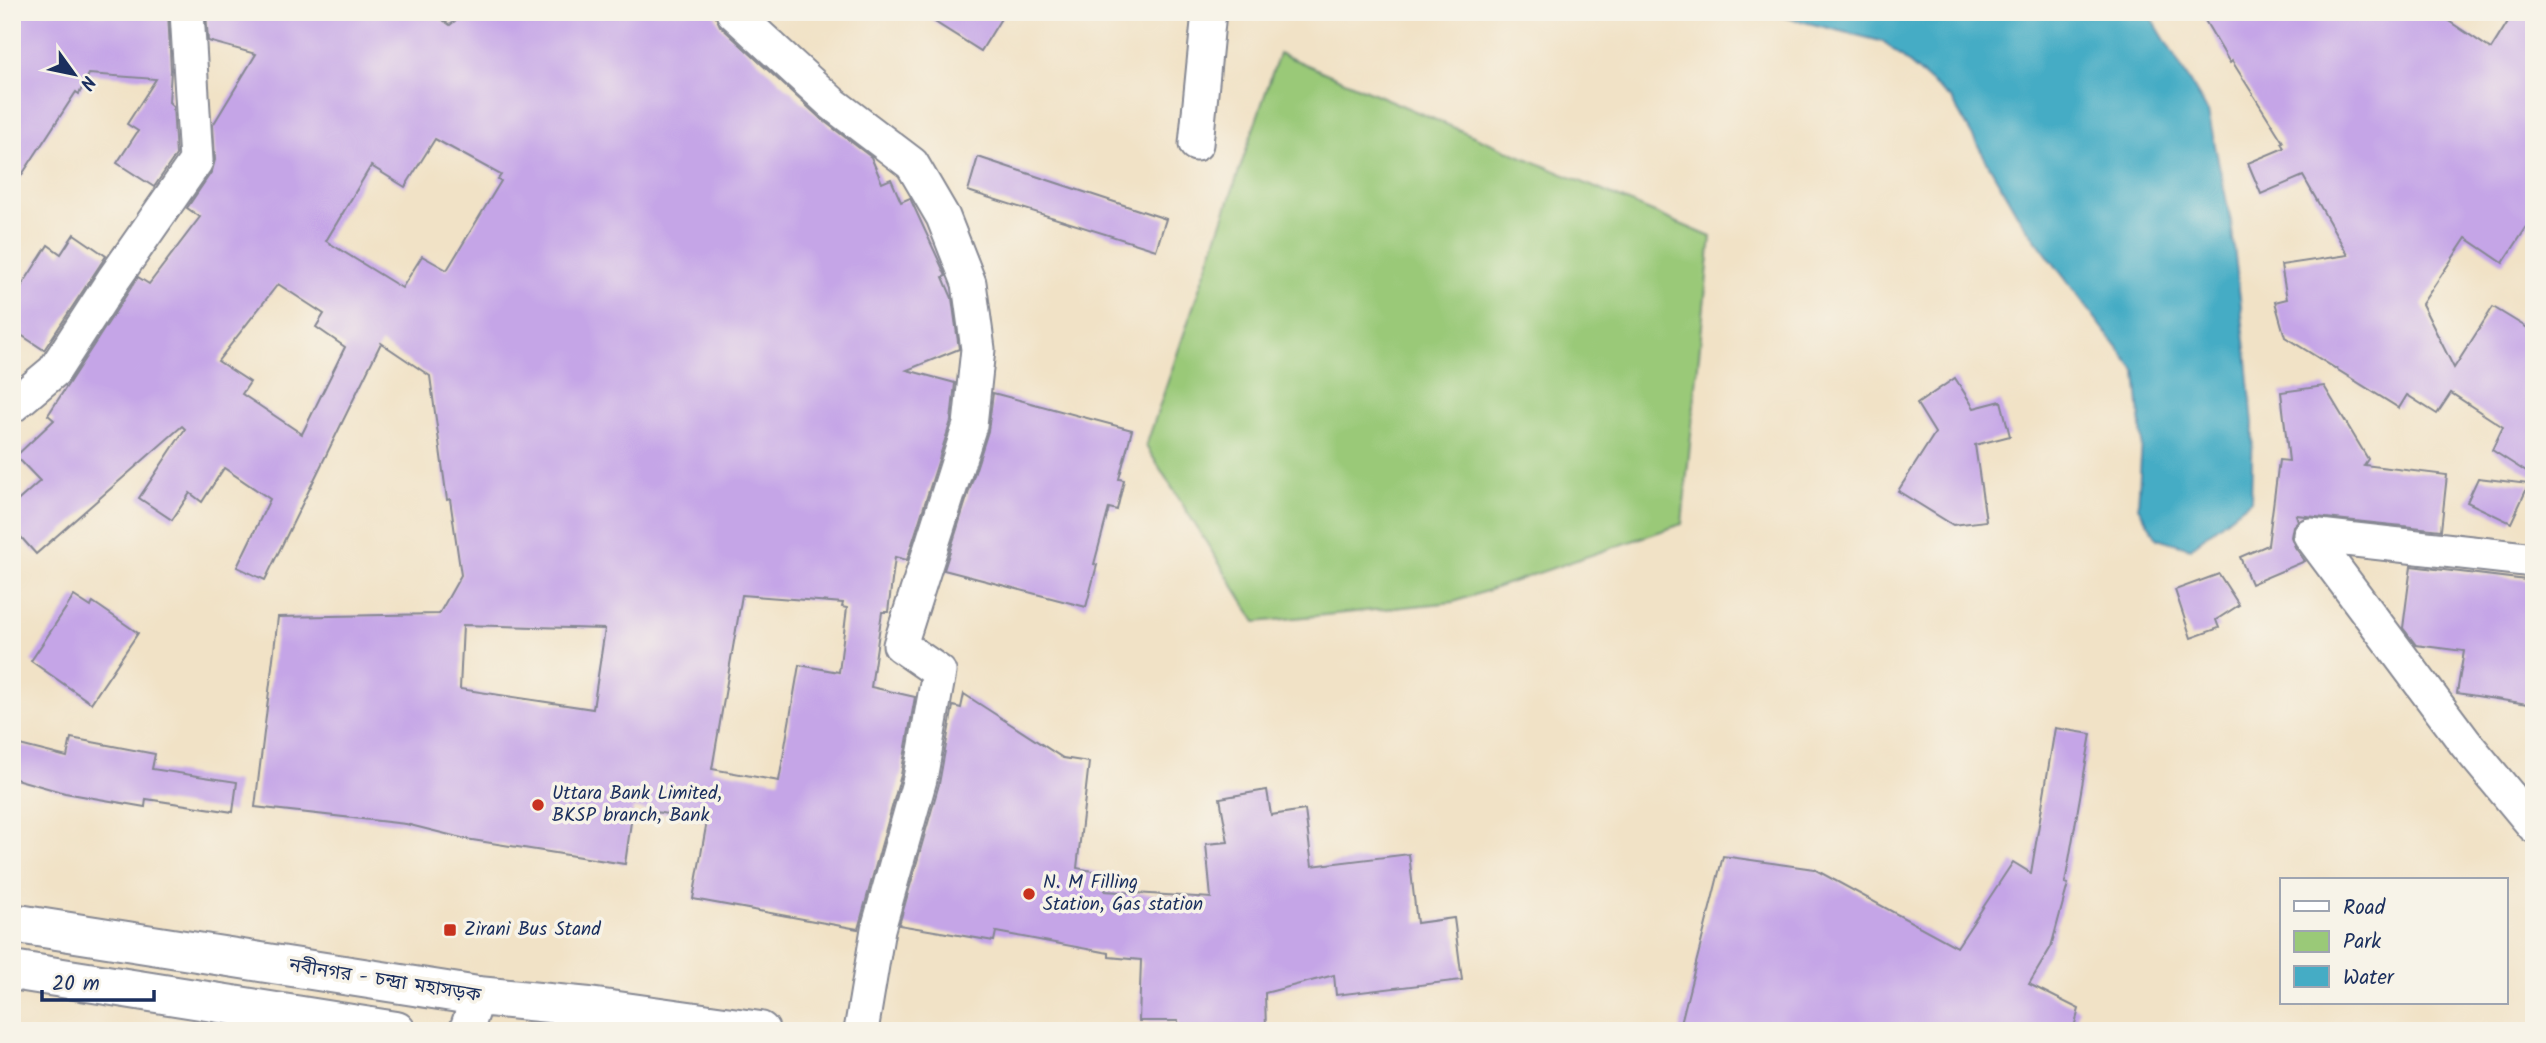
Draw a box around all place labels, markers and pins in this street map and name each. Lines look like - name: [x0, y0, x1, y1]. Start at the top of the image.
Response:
- place label: Uttara Bank Limited, BKSP branch, Bank: [552, 779, 722, 831]
- marker: Uttara Bank Limited, BKSP branch, Bank: [530, 797, 546, 813]
- place label: N. M Filling Station, Gas station: [1043, 868, 1203, 920]
- marker: N. M Filling Station, Gas station: [1021, 886, 1037, 902]
- place label: Zirani Bus Stand: [464, 915, 601, 945]
- marker: Zirani Bus Stand: [442, 922, 458, 938]

